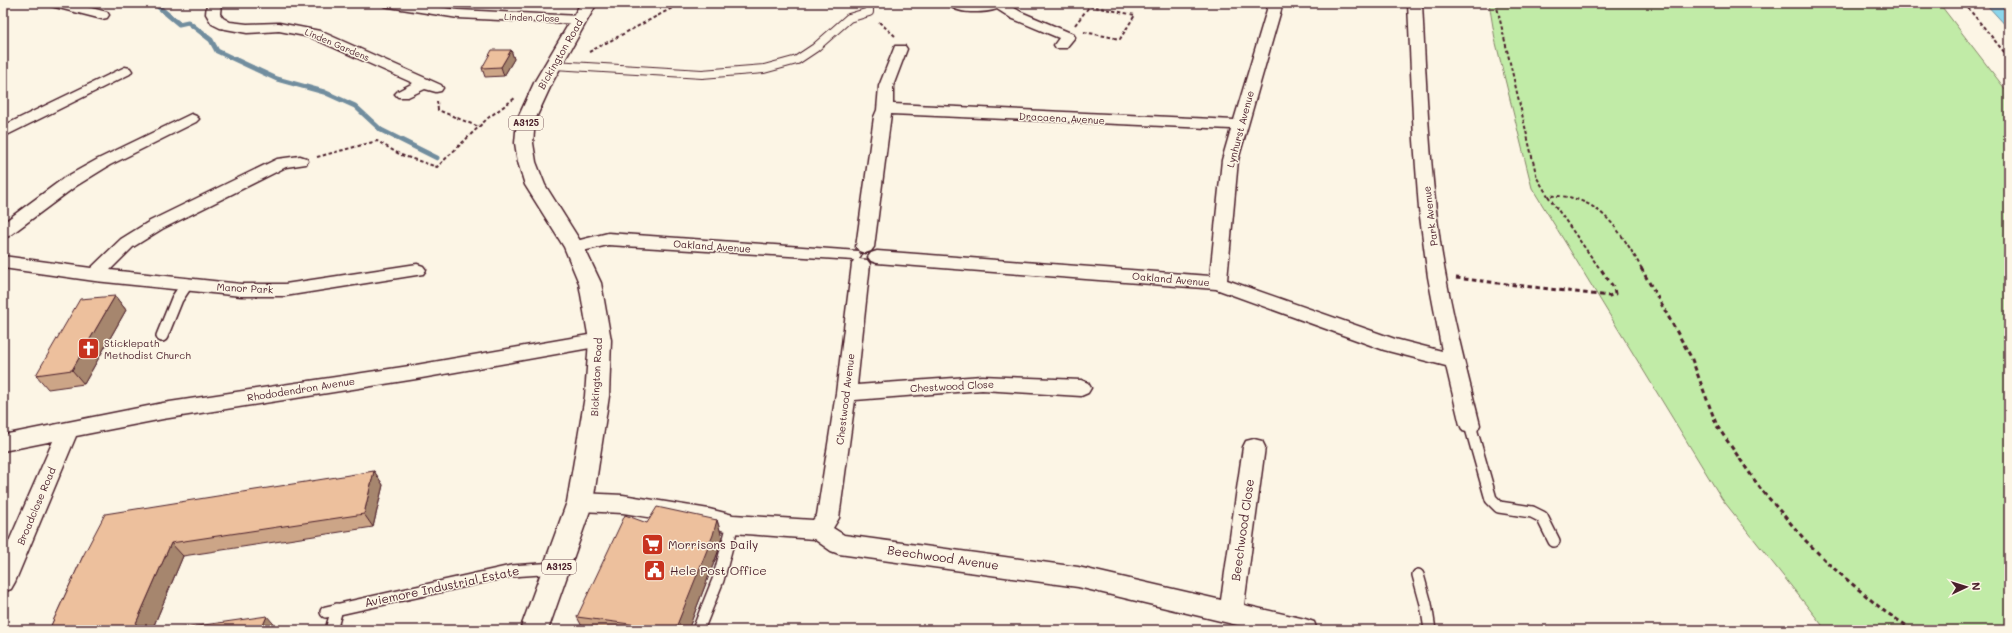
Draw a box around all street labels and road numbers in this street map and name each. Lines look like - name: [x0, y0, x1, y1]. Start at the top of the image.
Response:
- street label: Linden Close: [504, 11, 560, 24]
- street label: Bickington Road: [534, 16, 586, 92]
- street label: Linden Gardens: [303, 26, 371, 63]
- street label: Lynhurst Avenue: [1223, 89, 1257, 169]
- street label: Dracaena Avenue: [1019, 109, 1105, 127]
- road number: A3125: [509, 116, 543, 130]
- street label: Park Avenue: [1419, 185, 1441, 247]
- street label: Oakland Avenue: [673, 236, 751, 256]
- street label: Oakland Avenue: [1132, 269, 1210, 289]
- street label: Manor Park: [216, 280, 274, 296]
- street label: Bickington Road: [587, 337, 605, 417]
- street label: Chestwood Avenue: [832, 352, 858, 446]
- street label: Rhododendron Avenue: [246, 374, 356, 404]
- street label: Chestwood Close: [910, 377, 994, 395]
- street label: Broadclose Road: [13, 465, 59, 547]
- street label: Beechwood Close: [1227, 478, 1257, 582]
- street label: Beechwood Avenue: [886, 541, 1000, 573]
- road number: A3125: [542, 560, 576, 574]
- street label: Aviemore Industrial Estate: [363, 562, 521, 610]

